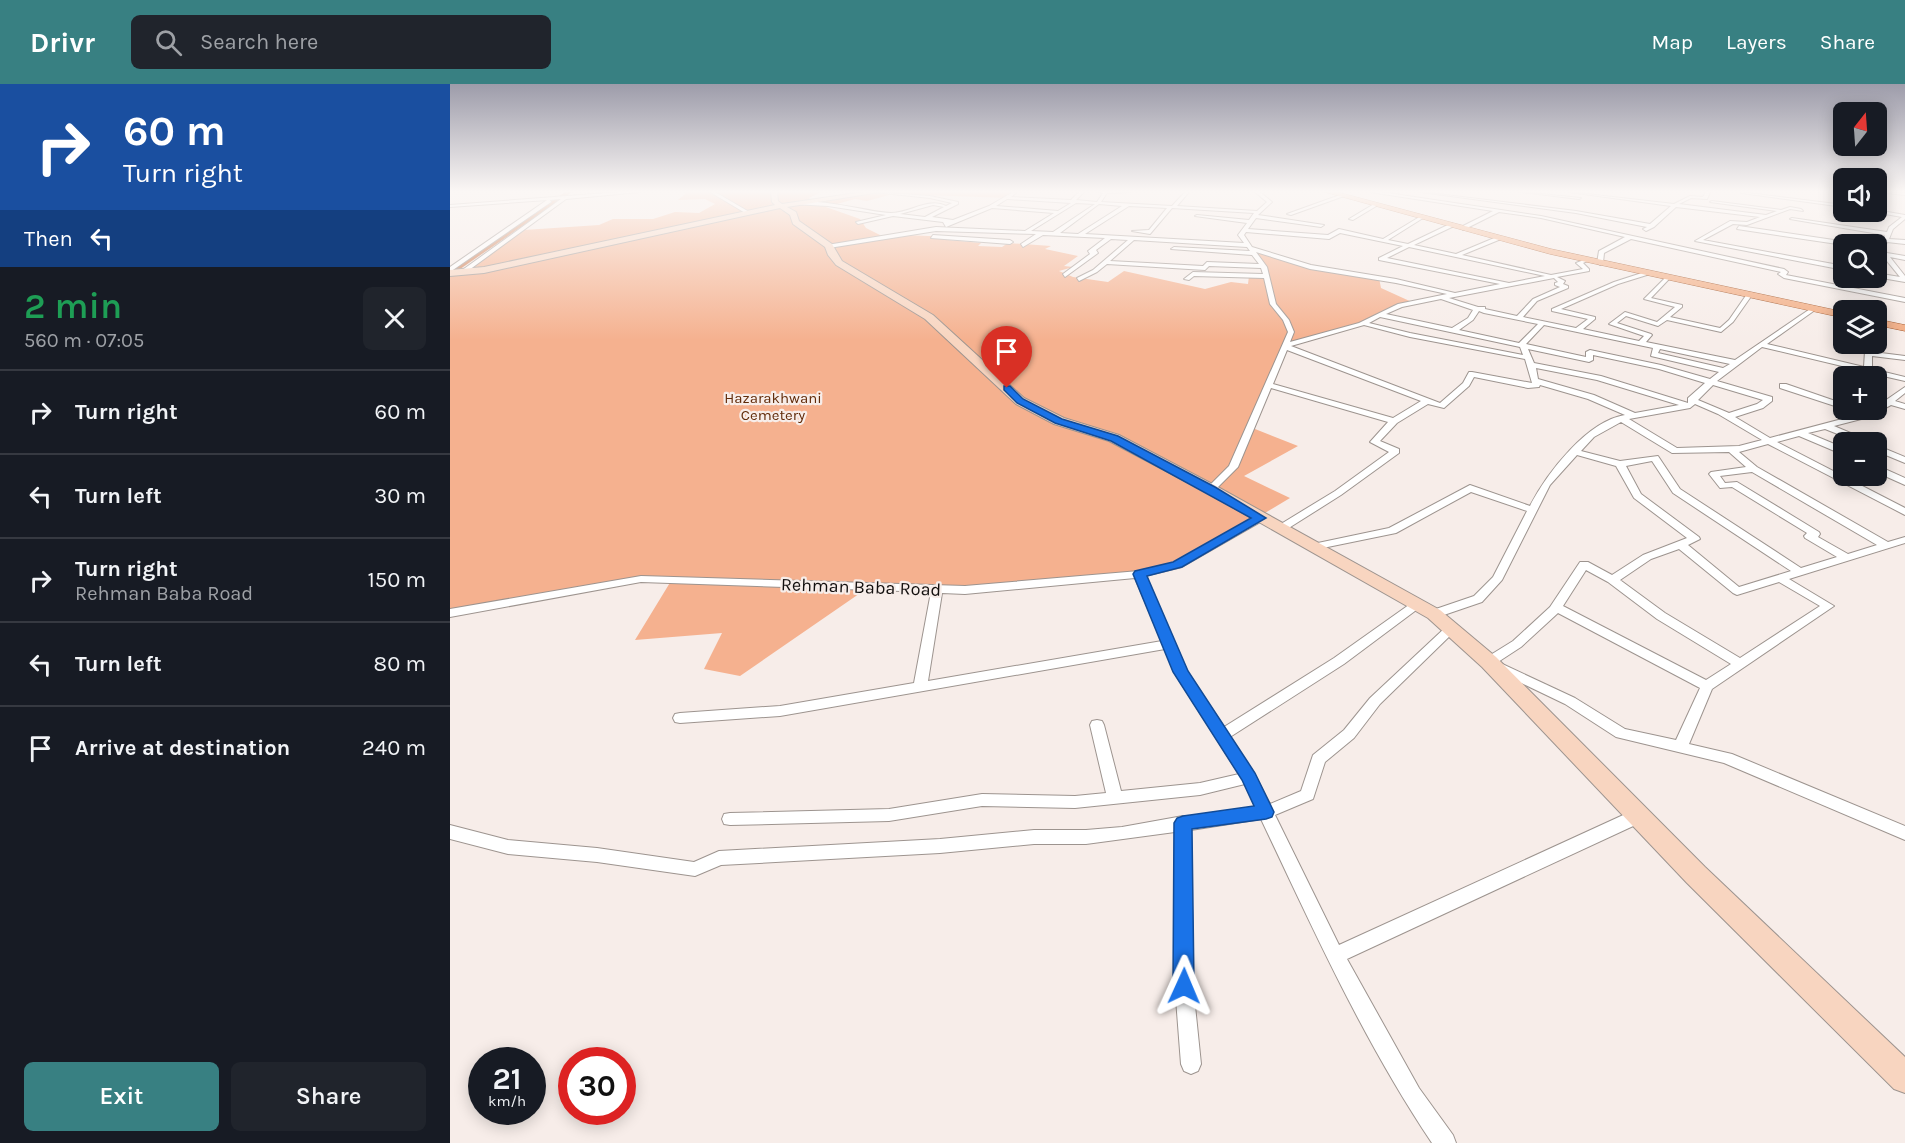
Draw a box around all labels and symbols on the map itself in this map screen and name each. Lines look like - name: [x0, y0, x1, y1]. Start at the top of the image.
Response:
- north arrow: [1833, 102, 1887, 156]
- pin: [981, 326, 1032, 388]
- park label: Hazarakhwani Cemetery: [724, 389, 822, 424]
- street label: Rehman Baba Road: [780, 573, 942, 601]
- position arrow: [1152, 954, 1216, 1018]
- speed limit sign: 30: [558, 1047, 636, 1125]

